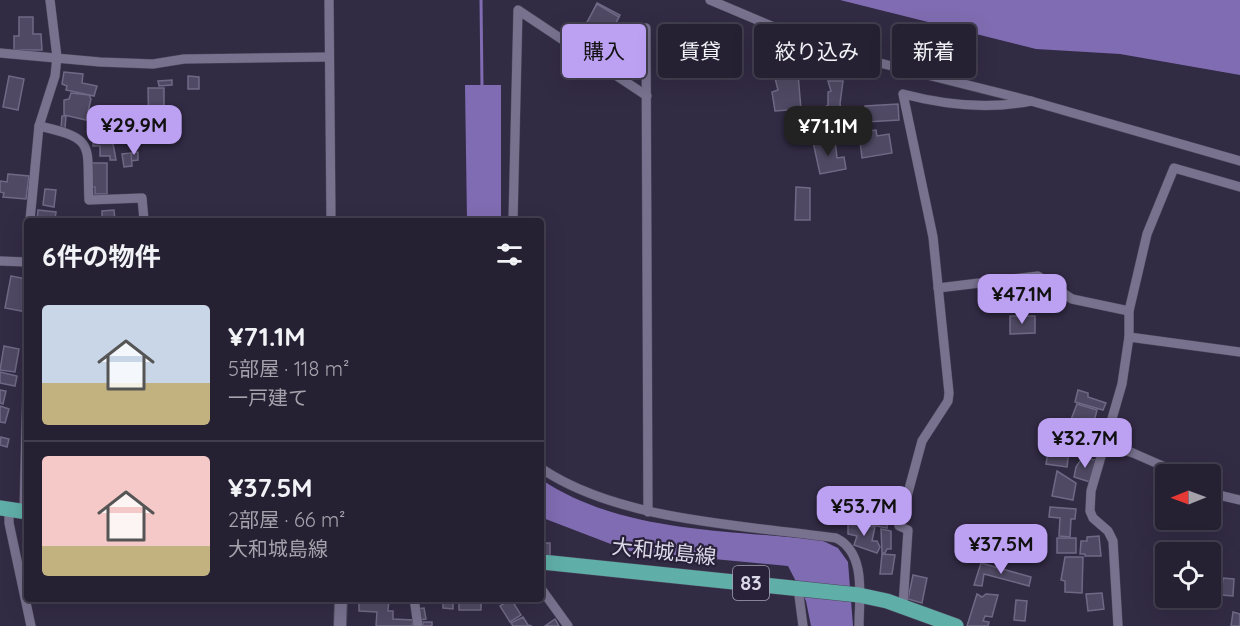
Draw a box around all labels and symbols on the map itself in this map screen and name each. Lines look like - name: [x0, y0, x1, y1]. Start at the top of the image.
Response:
- pin: ¥29.9M: [85, 105, 183, 156]
- pin: ¥71.1M: [779, 106, 877, 157]
- pin: ¥47.1M: [973, 274, 1071, 325]
- pin: ¥32.7M: [1036, 418, 1134, 469]
- north arrow: [1155, 464, 1221, 530]
- pin: ¥53.7M: [815, 486, 913, 537]
- pin: ¥37.5M: [952, 524, 1050, 575]
- street label: 大和城島線: [611, 533, 718, 569]
- road number: 83: [733, 566, 769, 600]

